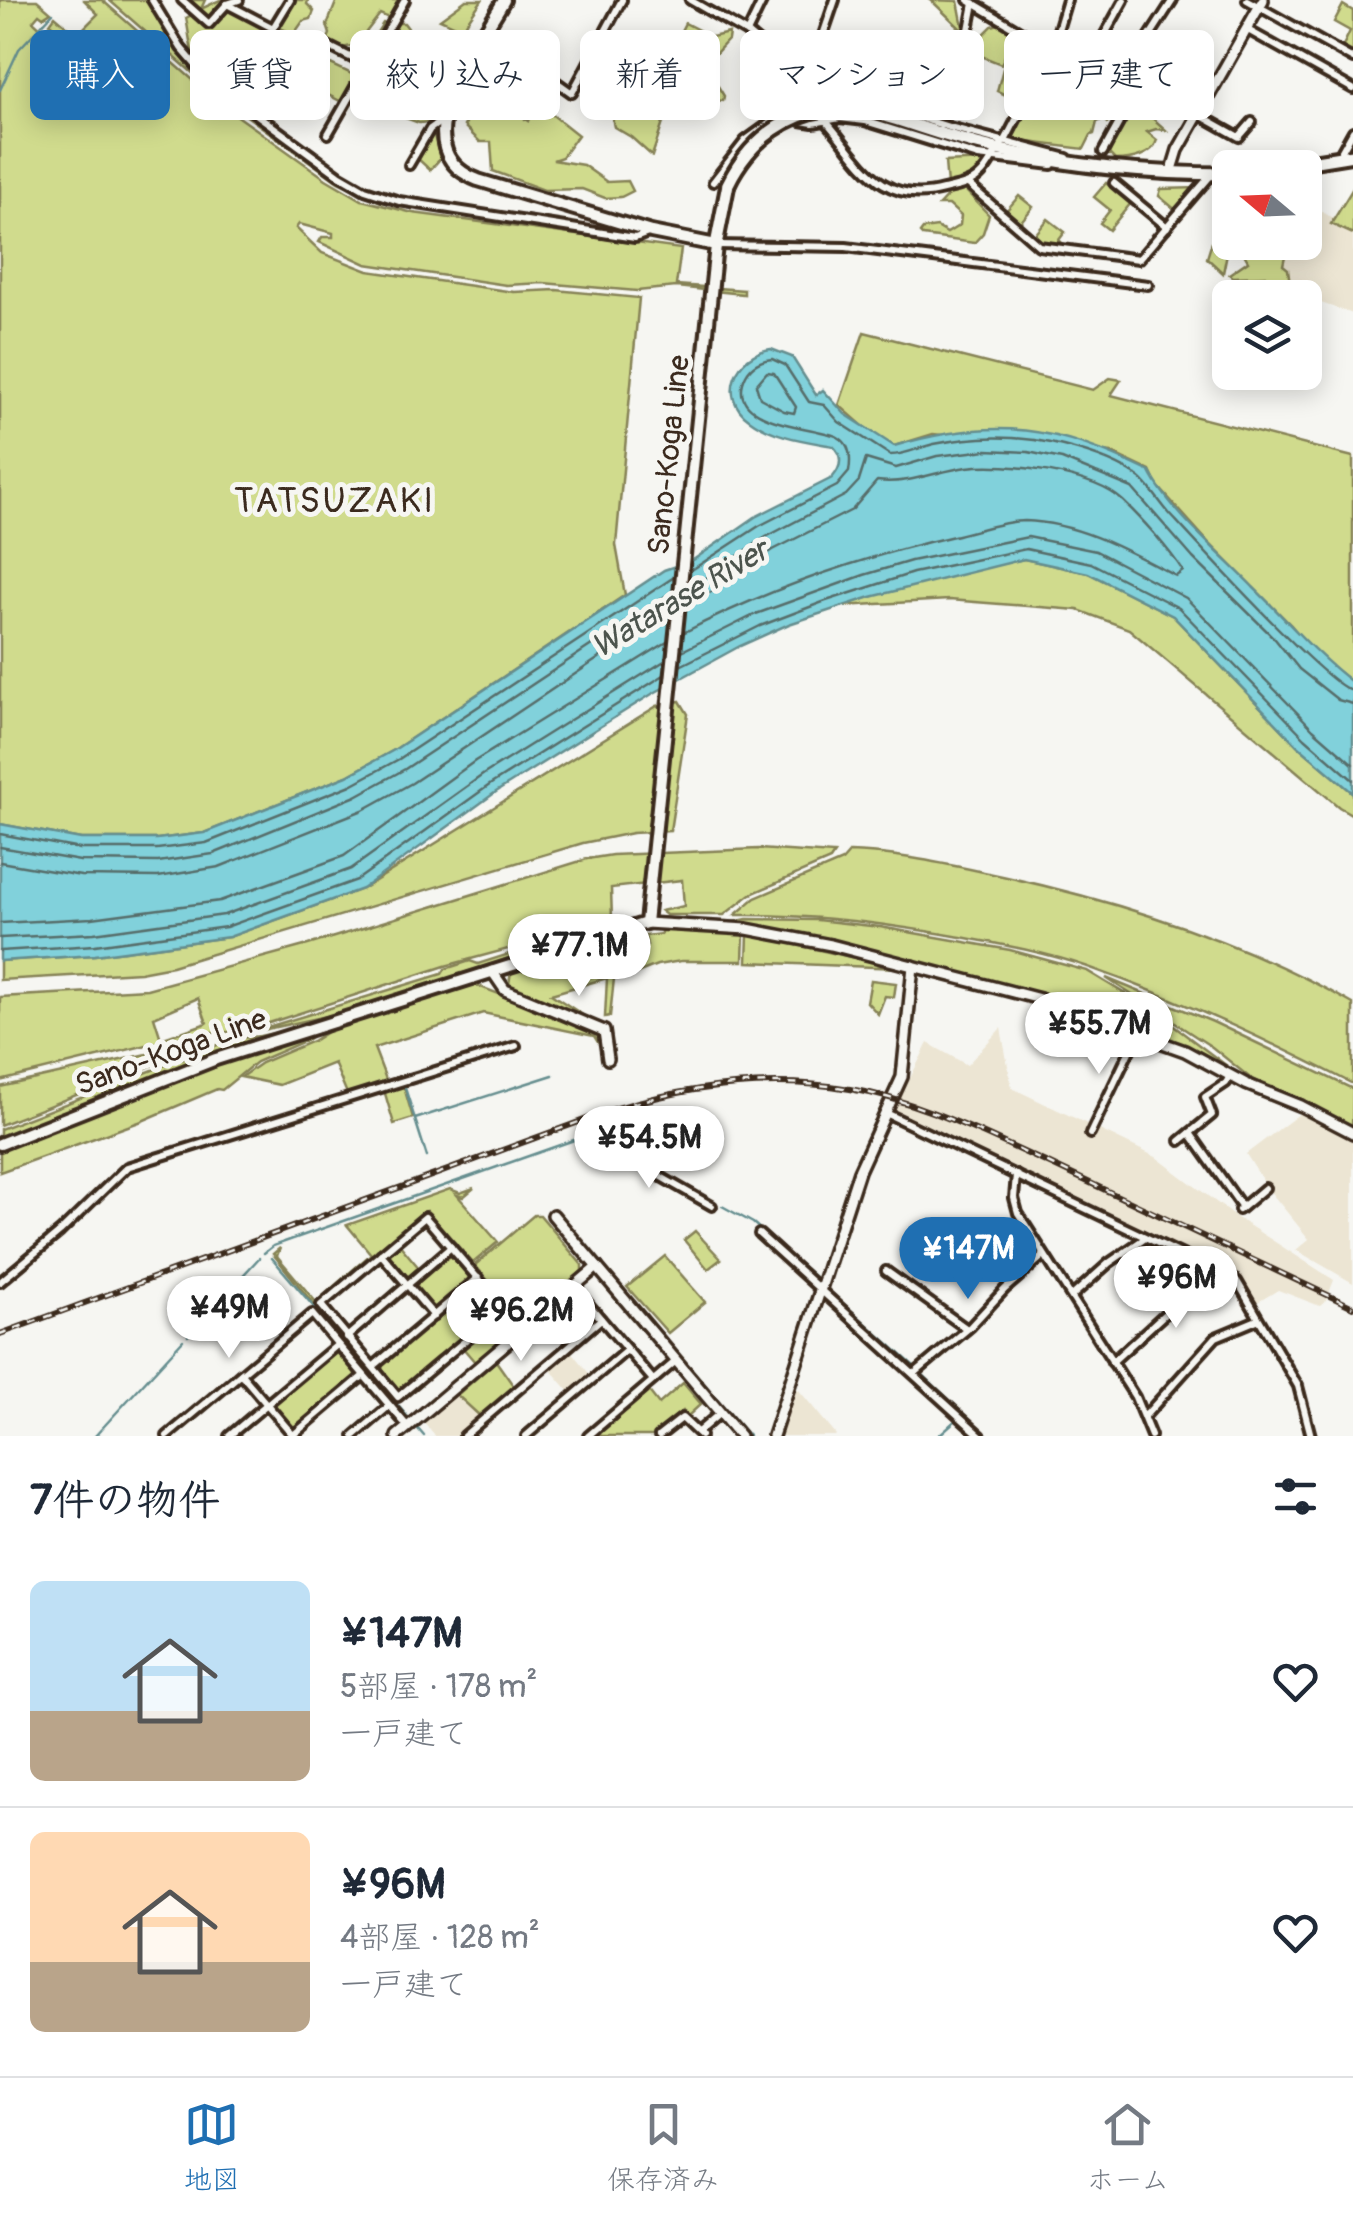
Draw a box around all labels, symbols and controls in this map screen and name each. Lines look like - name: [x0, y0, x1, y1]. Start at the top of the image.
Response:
- chip: 購入: [30, 30, 170, 120]
- chip: 賃貸: [190, 30, 330, 120]
- chip: 絞り込み: [350, 30, 560, 120]
- chip: 新着: [580, 30, 720, 120]
- chip: マンション: [740, 30, 984, 120]
- chip: 一戸建て: [1004, 30, 1214, 120]
- north arrow: [1212, 150, 1322, 260]
- map controls: [1212, 150, 1322, 390]
- button: layers: [1212, 280, 1322, 390]
- street label: Sano-Koga Line: [640, 353, 698, 557]
- district label: TATSUZAKI: [234, 479, 436, 523]
- water label: Watarase River: [584, 529, 779, 667]
- pin: ¥77.1M: [498, 914, 660, 999]
- text: ¥77.1M: [530, 926, 628, 966]
- pin: ¥55.7M: [1018, 992, 1180, 1077]
- street label: Sano-Koga Line: [70, 1000, 272, 1104]
- text: ¥55.7M: [1047, 1004, 1151, 1044]
- pin: ¥54.5M: [568, 1106, 730, 1191]
- text: ¥54.5M: [596, 1118, 702, 1158]
- pin: ¥147M: [898, 1217, 1038, 1302]
- text: ¥147M: [921, 1229, 1015, 1269]
- pin: ¥96M: [1117, 1246, 1235, 1331]
- text: ¥96M: [1136, 1258, 1216, 1298]
- pin: ¥49M: [170, 1276, 288, 1361]
- pin: ¥96.2M: [440, 1279, 602, 1364]
- text: ¥49M: [189, 1288, 269, 1328]
- text: ¥96.2M: [468, 1291, 574, 1331]
- icon: filters: [1268, 1469, 1323, 1524]
- text: 7件の物件: [30, 1475, 220, 1527]
- text: ¥147M: [340, 1608, 462, 1660]
- icon: home: [110, 1621, 230, 1741]
- icon: heart: [1268, 1654, 1323, 1709]
- text: 5部屋 · 178 m²: [340, 1667, 537, 1707]
- text: 一戸建て: [340, 1714, 468, 1754]
- text: ¥96M: [340, 1859, 445, 1911]
- icon: home: [110, 1872, 230, 1992]
- icon: heart: [1268, 1905, 1323, 1960]
- text: 4部屋 · 128 m²: [340, 1918, 540, 1958]
- text: 一戸建て: [340, 1965, 468, 2005]
- tab: 地図: [184, 2097, 240, 2198]
- tab: 保存済み: [607, 2097, 719, 2198]
- tab: ホーム: [1086, 2097, 1169, 2198]

